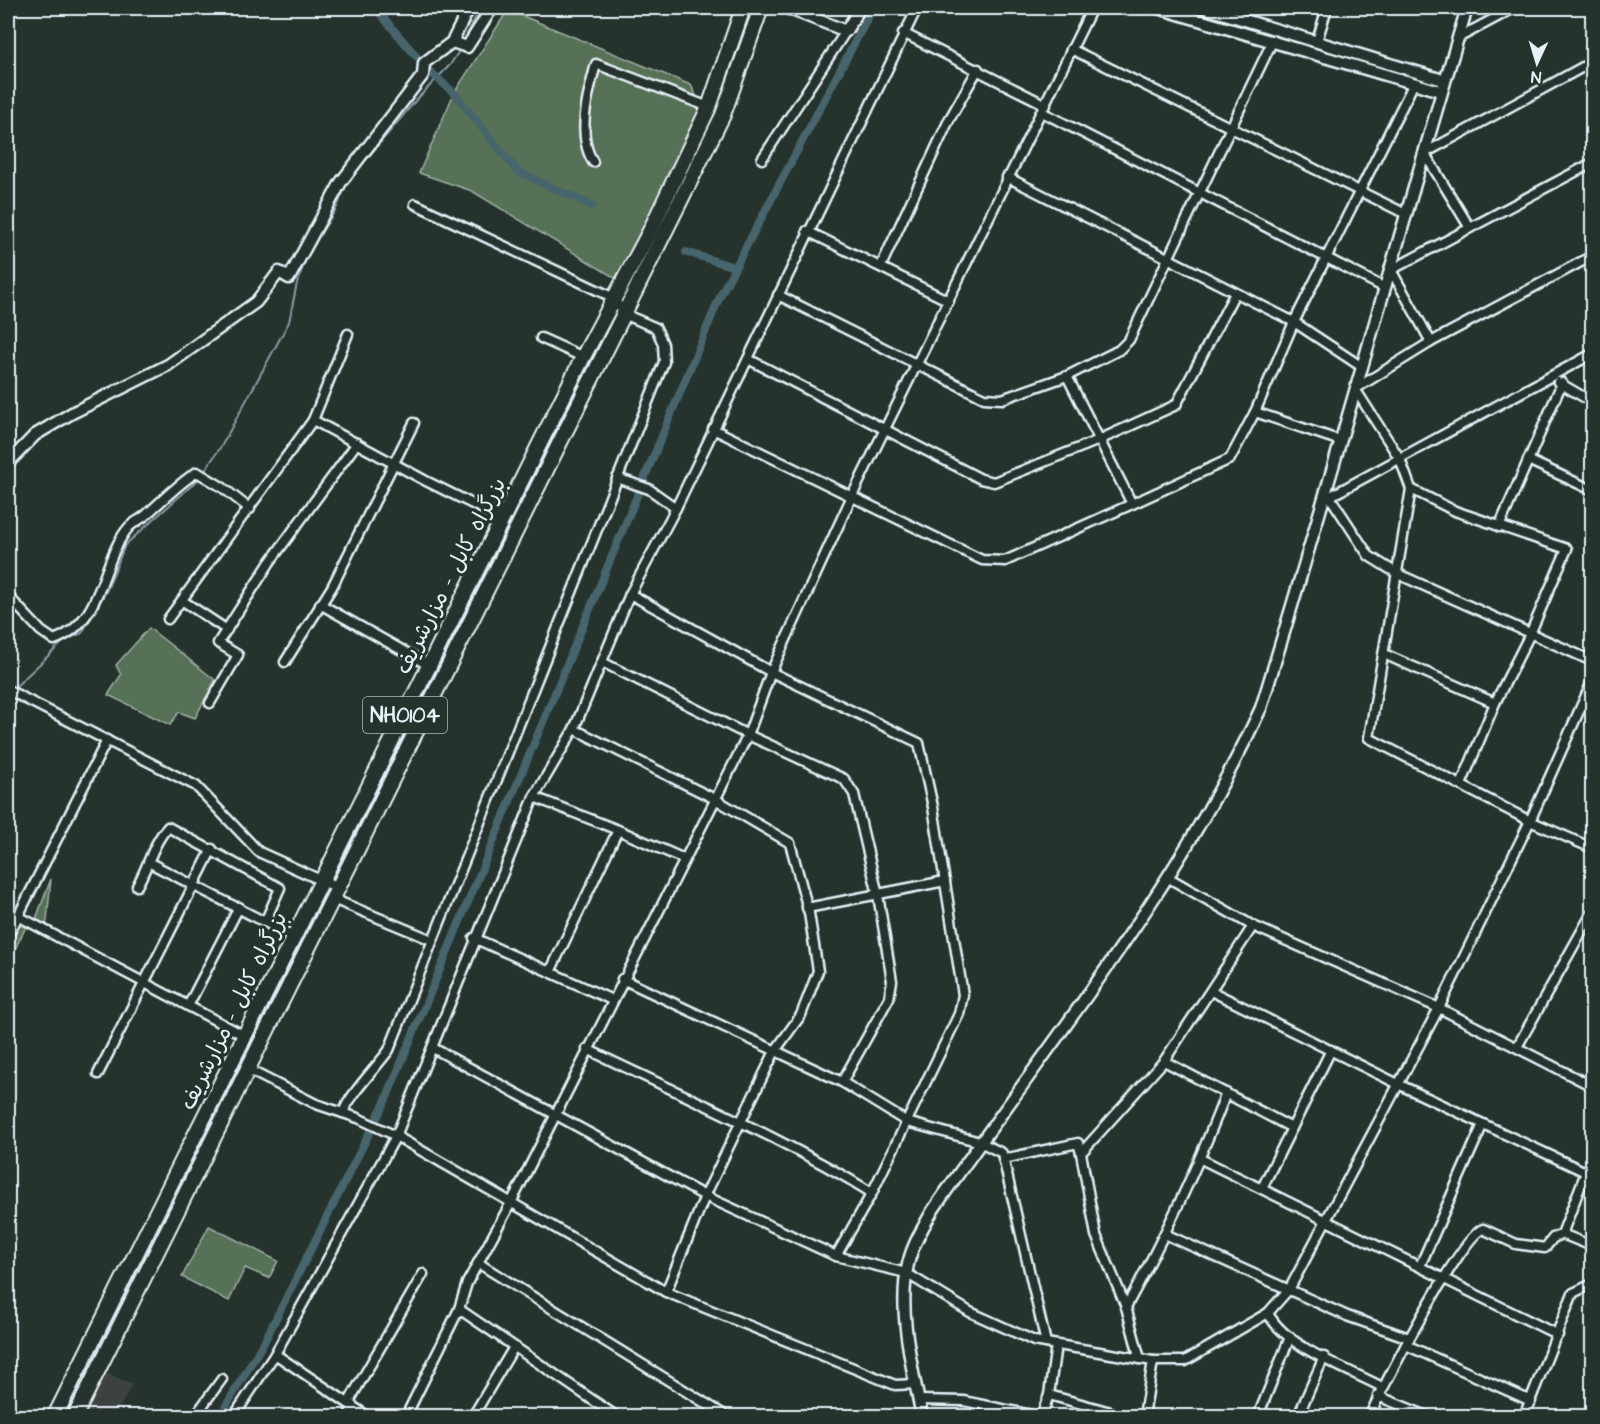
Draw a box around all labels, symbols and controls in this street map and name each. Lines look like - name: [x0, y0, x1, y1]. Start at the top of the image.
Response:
- north arrow: [1507, 33, 1567, 93]
- text: N: [1530, 66, 1542, 88]
- street label: بزرگراه کابل - مزارشریف: [388, 472, 514, 680]
- road number: NH0104: [363, 697, 447, 733]
- street label: بزرگراه کابل - مزارشریف: [172, 907, 296, 1115]

